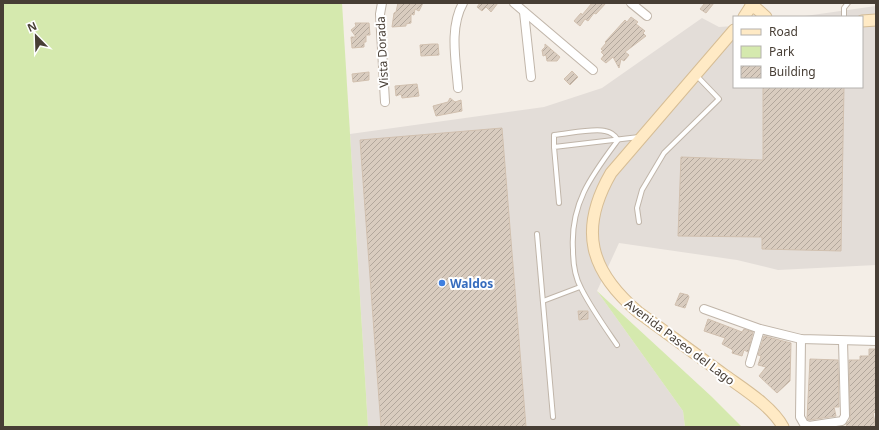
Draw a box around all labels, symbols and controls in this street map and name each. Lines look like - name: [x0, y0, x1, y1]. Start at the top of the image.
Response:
- north arrow: [16, 16, 56, 56]
- street label: Vista Dorada: [372, 16, 392, 88]
- legend: [733, 16, 863, 88]
- text: N: [25, 18, 39, 35]
- text: Road: [769, 23, 798, 40]
- text: Park: [769, 43, 795, 60]
- text: Building: [769, 63, 816, 80]
- place label: Waldos: [450, 275, 493, 292]
- marker: Waldos: [437, 278, 447, 288]
- street label: Avenida Paseo del Lago: [622, 295, 738, 389]

